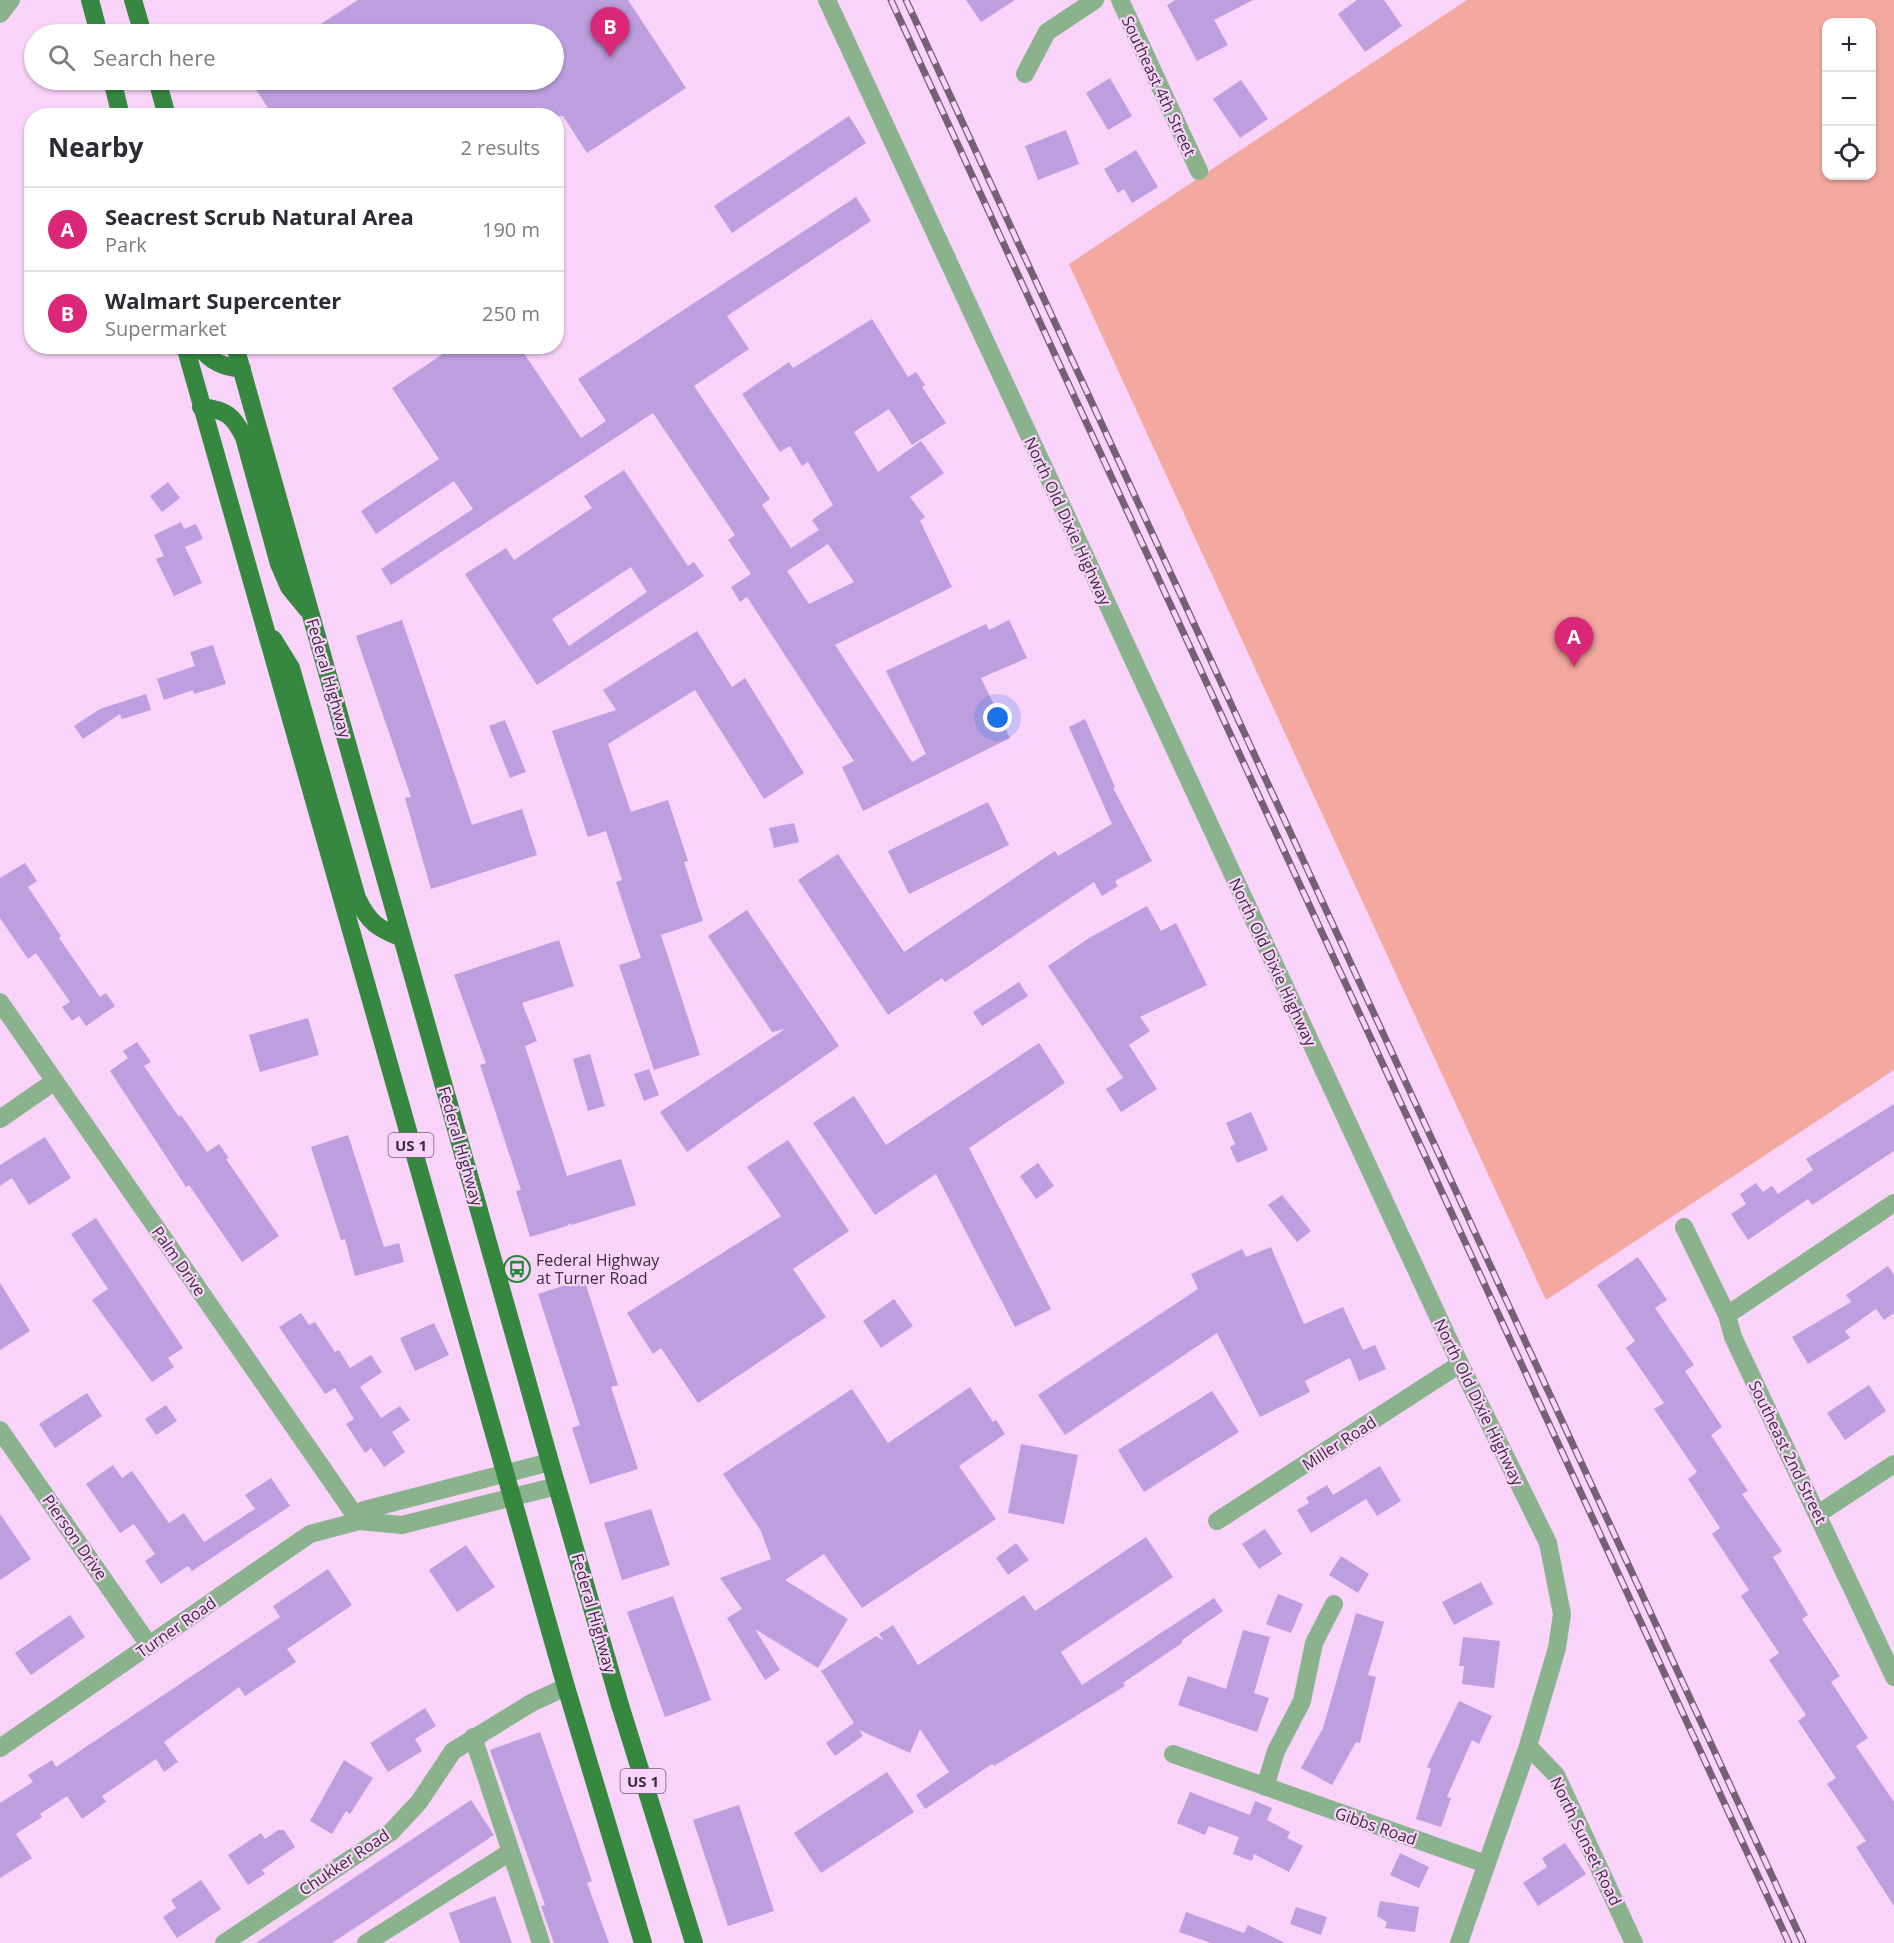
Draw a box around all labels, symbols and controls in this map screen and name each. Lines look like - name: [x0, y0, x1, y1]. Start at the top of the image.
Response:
- pin: B: [590, 8, 630, 57]
- street label: Southeast 4th Street: [1117, 12, 1201, 160]
- map controls: [1822, 18, 1876, 180]
- button: +: [1822, 18, 1876, 72]
- search box: [24, 24, 564, 90]
- icon: search: [45, 41, 78, 74]
- text: Search here: [93, 42, 216, 72]
- button: −: [1822, 72, 1876, 126]
- button: locate: [1822, 126, 1876, 180]
- text: Nearby: [48, 129, 143, 165]
- text: 2 results: [460, 134, 540, 161]
- text: Seacrest Scrub Natural Area: [105, 201, 414, 231]
- text: A: [61, 216, 74, 243]
- text: 190 m: [482, 216, 540, 243]
- text: Park: [105, 231, 147, 258]
- text: Walmart Supercenter: [105, 285, 341, 315]
- text: B: [61, 300, 74, 327]
- text: 250 m: [482, 300, 540, 327]
- text: Supermarket: [105, 315, 227, 342]
- street label: North Old Dixie Highway: [1019, 433, 1117, 610]
- street label: Federal Highway: [301, 616, 357, 741]
- pin: A: [1554, 618, 1594, 667]
- your location: [983, 703, 1012, 732]
- street label: North Old Dixie Highway: [1224, 874, 1322, 1051]
- street label: Federal Highway: [433, 1084, 489, 1209]
- road number: US 1: [388, 1133, 434, 1157]
- street label: Palm Drive: [147, 1222, 211, 1300]
- place label: Federal Highway at Turner Road: [536, 1249, 660, 1289]
- bus stop icon: Federal Highway at Turner Road: [502, 1254, 532, 1284]
- street label: North Old Dixie Highway: [1429, 1315, 1529, 1490]
- street label: Southeast 2nd Street: [1744, 1377, 1832, 1527]
- street label: Miller Road: [1298, 1411, 1380, 1475]
- street label: Pierson Drive: [37, 1490, 113, 1584]
- street label: Federal Highway: [566, 1551, 622, 1676]
- street label: Turner Road: [132, 1591, 220, 1663]
- road number: US 1: [620, 1769, 666, 1793]
- street label: North Sunset Road: [1545, 1773, 1627, 1909]
- street label: Gibbs Road: [1332, 1802, 1420, 1850]
- street label: Chukker Road: [295, 1824, 393, 1900]

